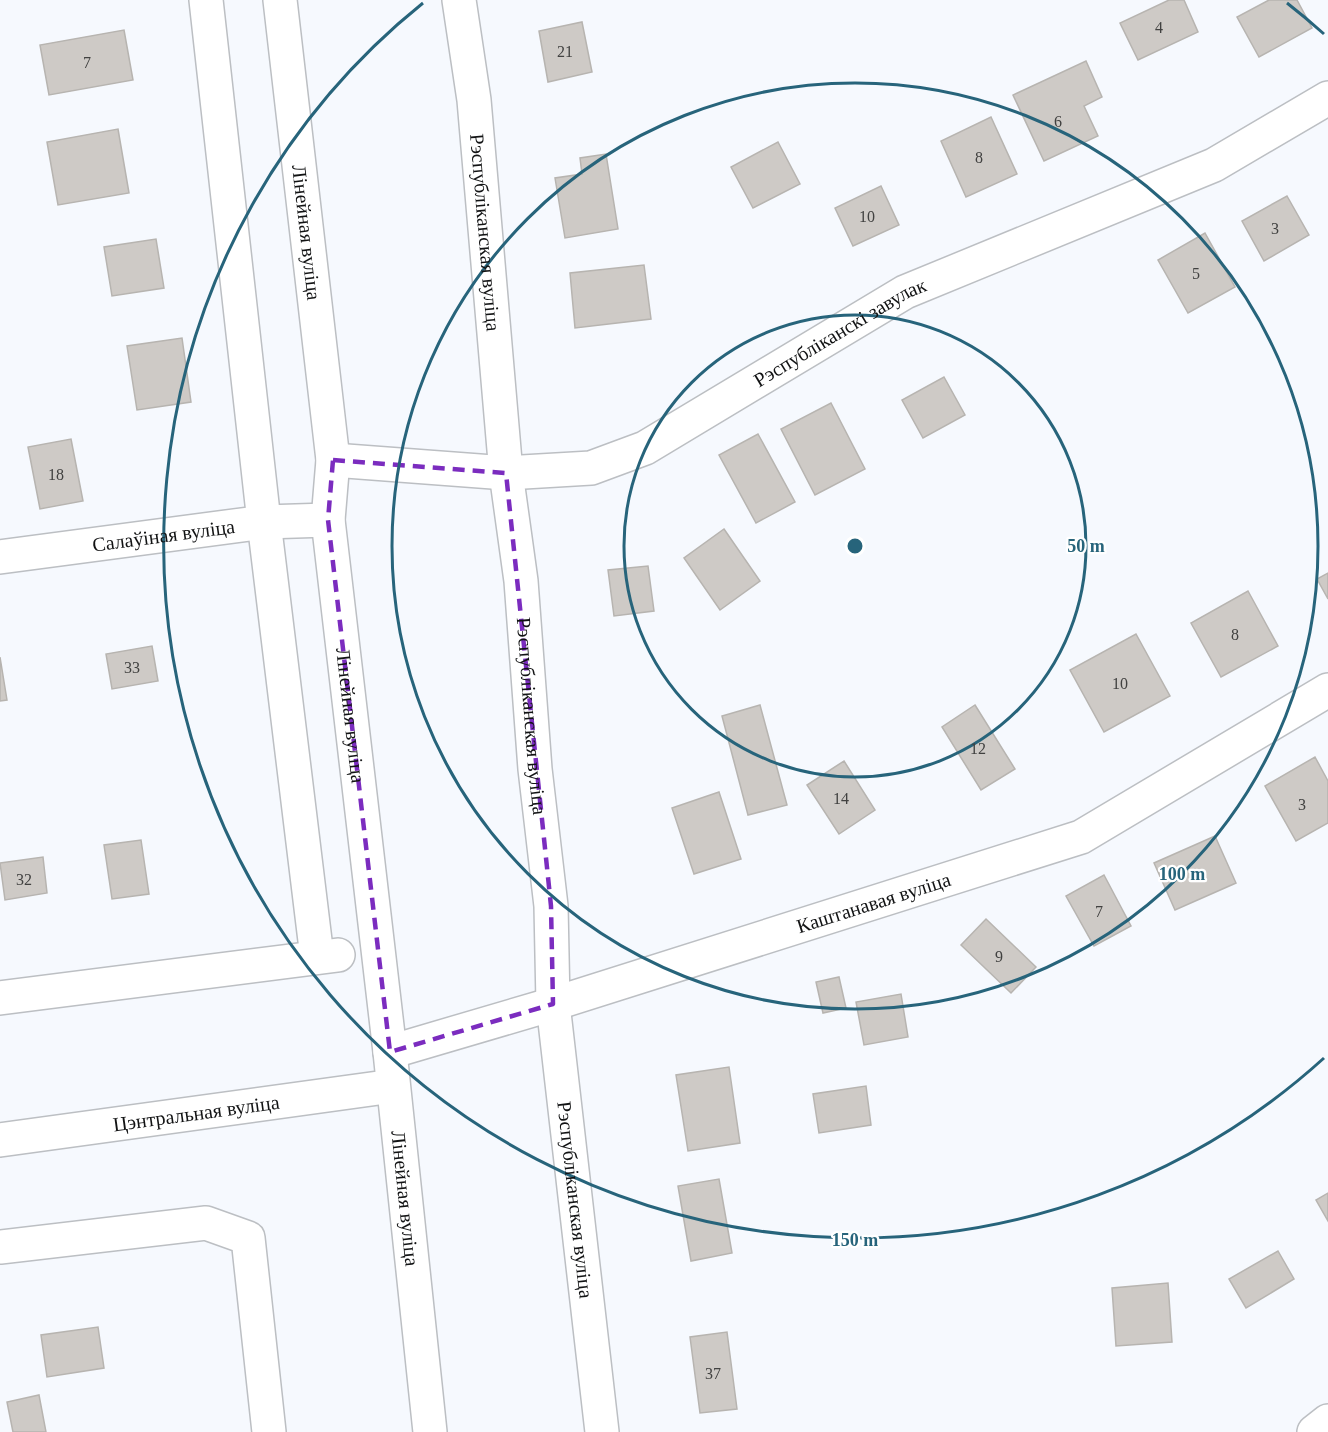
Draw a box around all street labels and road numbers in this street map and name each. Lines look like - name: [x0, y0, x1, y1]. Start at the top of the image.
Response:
- street label: Рэспубліканская вуліца: [466, 133, 505, 332]
- street label: Лінейная вуліца: [288, 164, 326, 302]
- street label: Рэспубліканскі завулак: [750, 273, 930, 391]
- street label: Салаўіная вуліца: [91, 515, 236, 556]
- street label: Рэспубліканская вуліца: [513, 616, 551, 816]
- street label: Лінейная вуліца: [332, 646, 370, 784]
- street label: Каштанавая вуліца: [794, 868, 953, 937]
- street label: Цэнтральная вуліца: [112, 1091, 281, 1136]
- street label: Рэспубліканская вуліца: [553, 1100, 598, 1300]
- street label: Лінейная вуліца: [387, 1129, 423, 1267]

